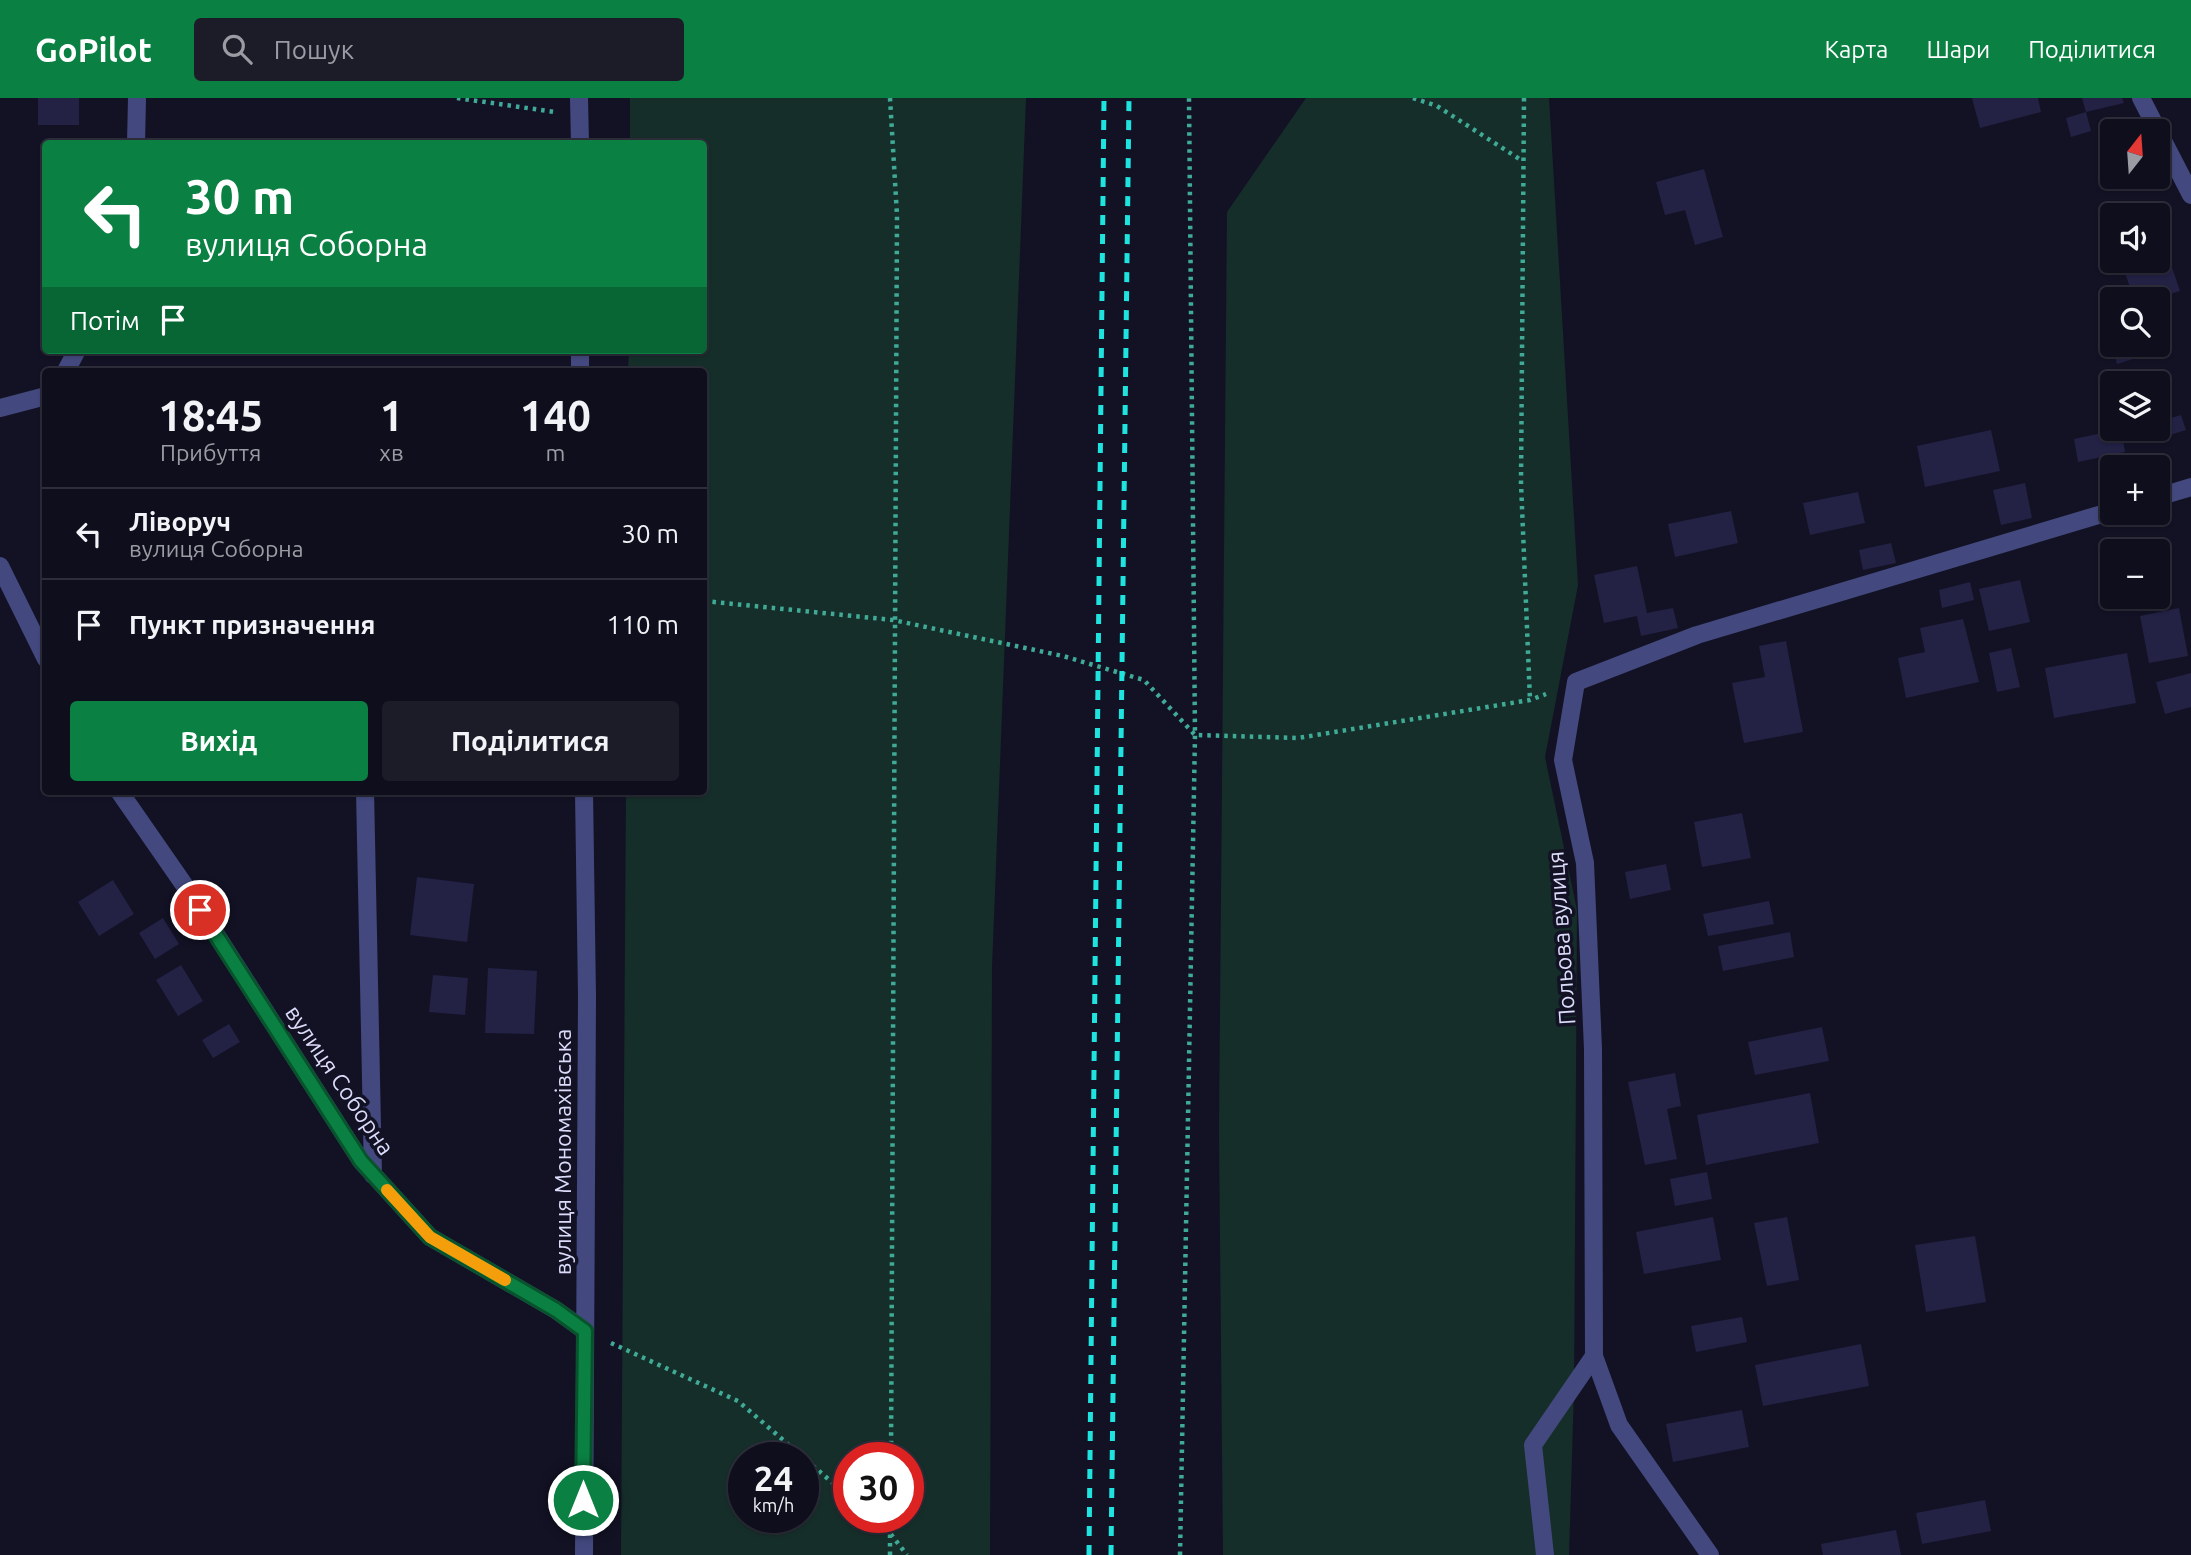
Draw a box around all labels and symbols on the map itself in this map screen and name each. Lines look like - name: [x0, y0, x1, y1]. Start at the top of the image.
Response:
- north arrow: [2100, 119, 2170, 189]
- street label: Польова вулиця: [1542, 850, 1580, 1026]
- pin: [170, 880, 230, 940]
- street label: вулиця Соборна: [281, 1001, 399, 1159]
- street label: вулиця Мономахівська: [550, 1029, 575, 1275]
- speed limit sign: 30: [833, 1442, 924, 1533]
- position arrow: [546, 1463, 620, 1537]

